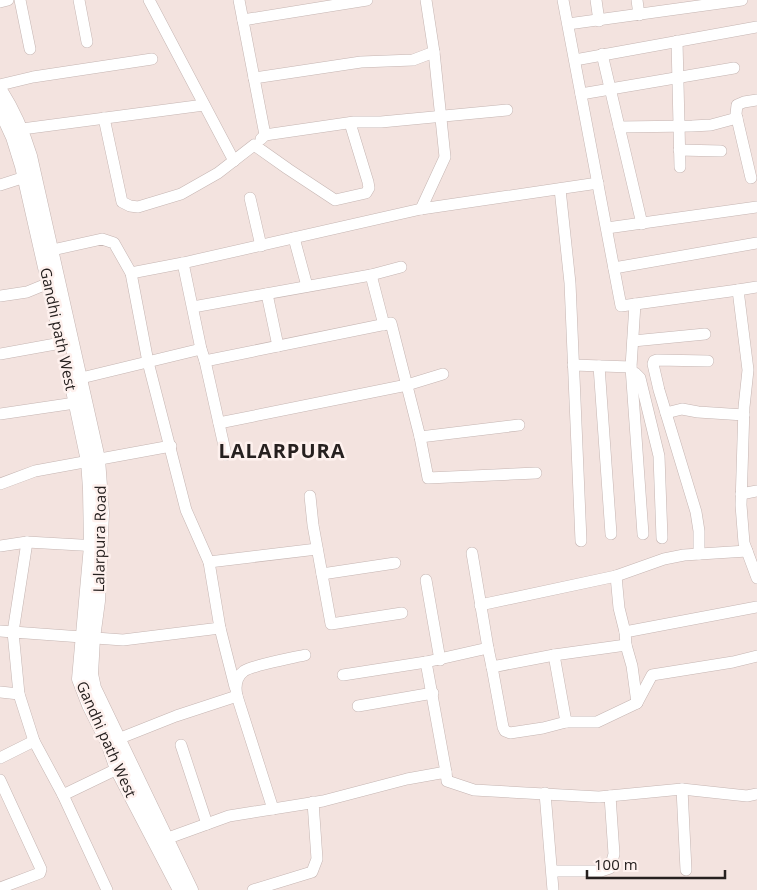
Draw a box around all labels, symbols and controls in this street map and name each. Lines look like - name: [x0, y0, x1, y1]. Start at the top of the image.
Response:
- street label: Gandhi path West: [36, 266, 82, 392]
- district label: LALARPURA: [218, 437, 346, 464]
- street label: Lalarpura Road: [88, 485, 110, 593]
- street label: Gandhi path West: [72, 678, 142, 800]
- scale bar: [587, 848, 724, 880]
- text: 100 m: [594, 854, 638, 874]

